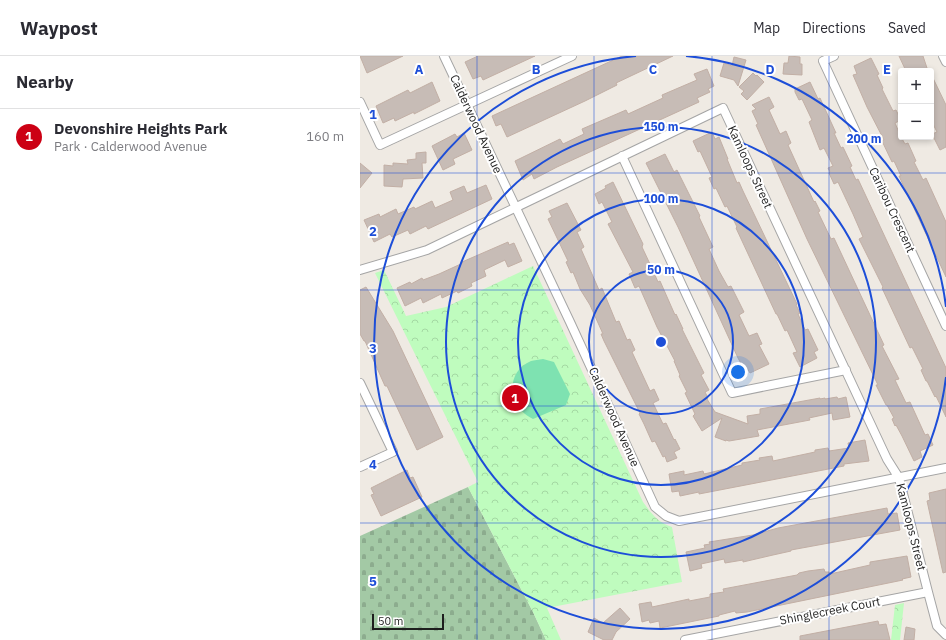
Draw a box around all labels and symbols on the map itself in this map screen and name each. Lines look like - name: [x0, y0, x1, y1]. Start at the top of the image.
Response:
- text: A: [415, 61, 424, 78]
- text: B: [532, 61, 541, 78]
- text: C: [649, 61, 658, 78]
- text: D: [765, 61, 775, 78]
- text: E: [883, 61, 891, 78]
- street label: Calderwood Avenue: [447, 72, 506, 176]
- text: 1: [369, 106, 377, 123]
- text: 150 m: [643, 119, 679, 134]
- street label: Kamloops Street: [725, 123, 776, 211]
- text: 200 m: [846, 131, 882, 146]
- street label: Caribou Crescent: [866, 165, 919, 255]
- text: 100 m: [643, 191, 679, 206]
- text: 2: [369, 223, 377, 240]
- text: 50 m: [647, 262, 675, 277]
- centre of rings: [654, 335, 668, 349]
- text: 3: [369, 340, 377, 357]
- your location: [728, 362, 748, 382]
- street label: Calderwood Avenue: [586, 365, 643, 469]
- pin: 1: [502, 383, 528, 413]
- text: 4: [369, 456, 377, 473]
- street label: Kamloops Street: [893, 482, 930, 572]
- text: 5: [369, 573, 377, 590]
- street label: Shinglecreek Court: [778, 593, 881, 628]
- scale bar: [372, 612, 444, 631]

